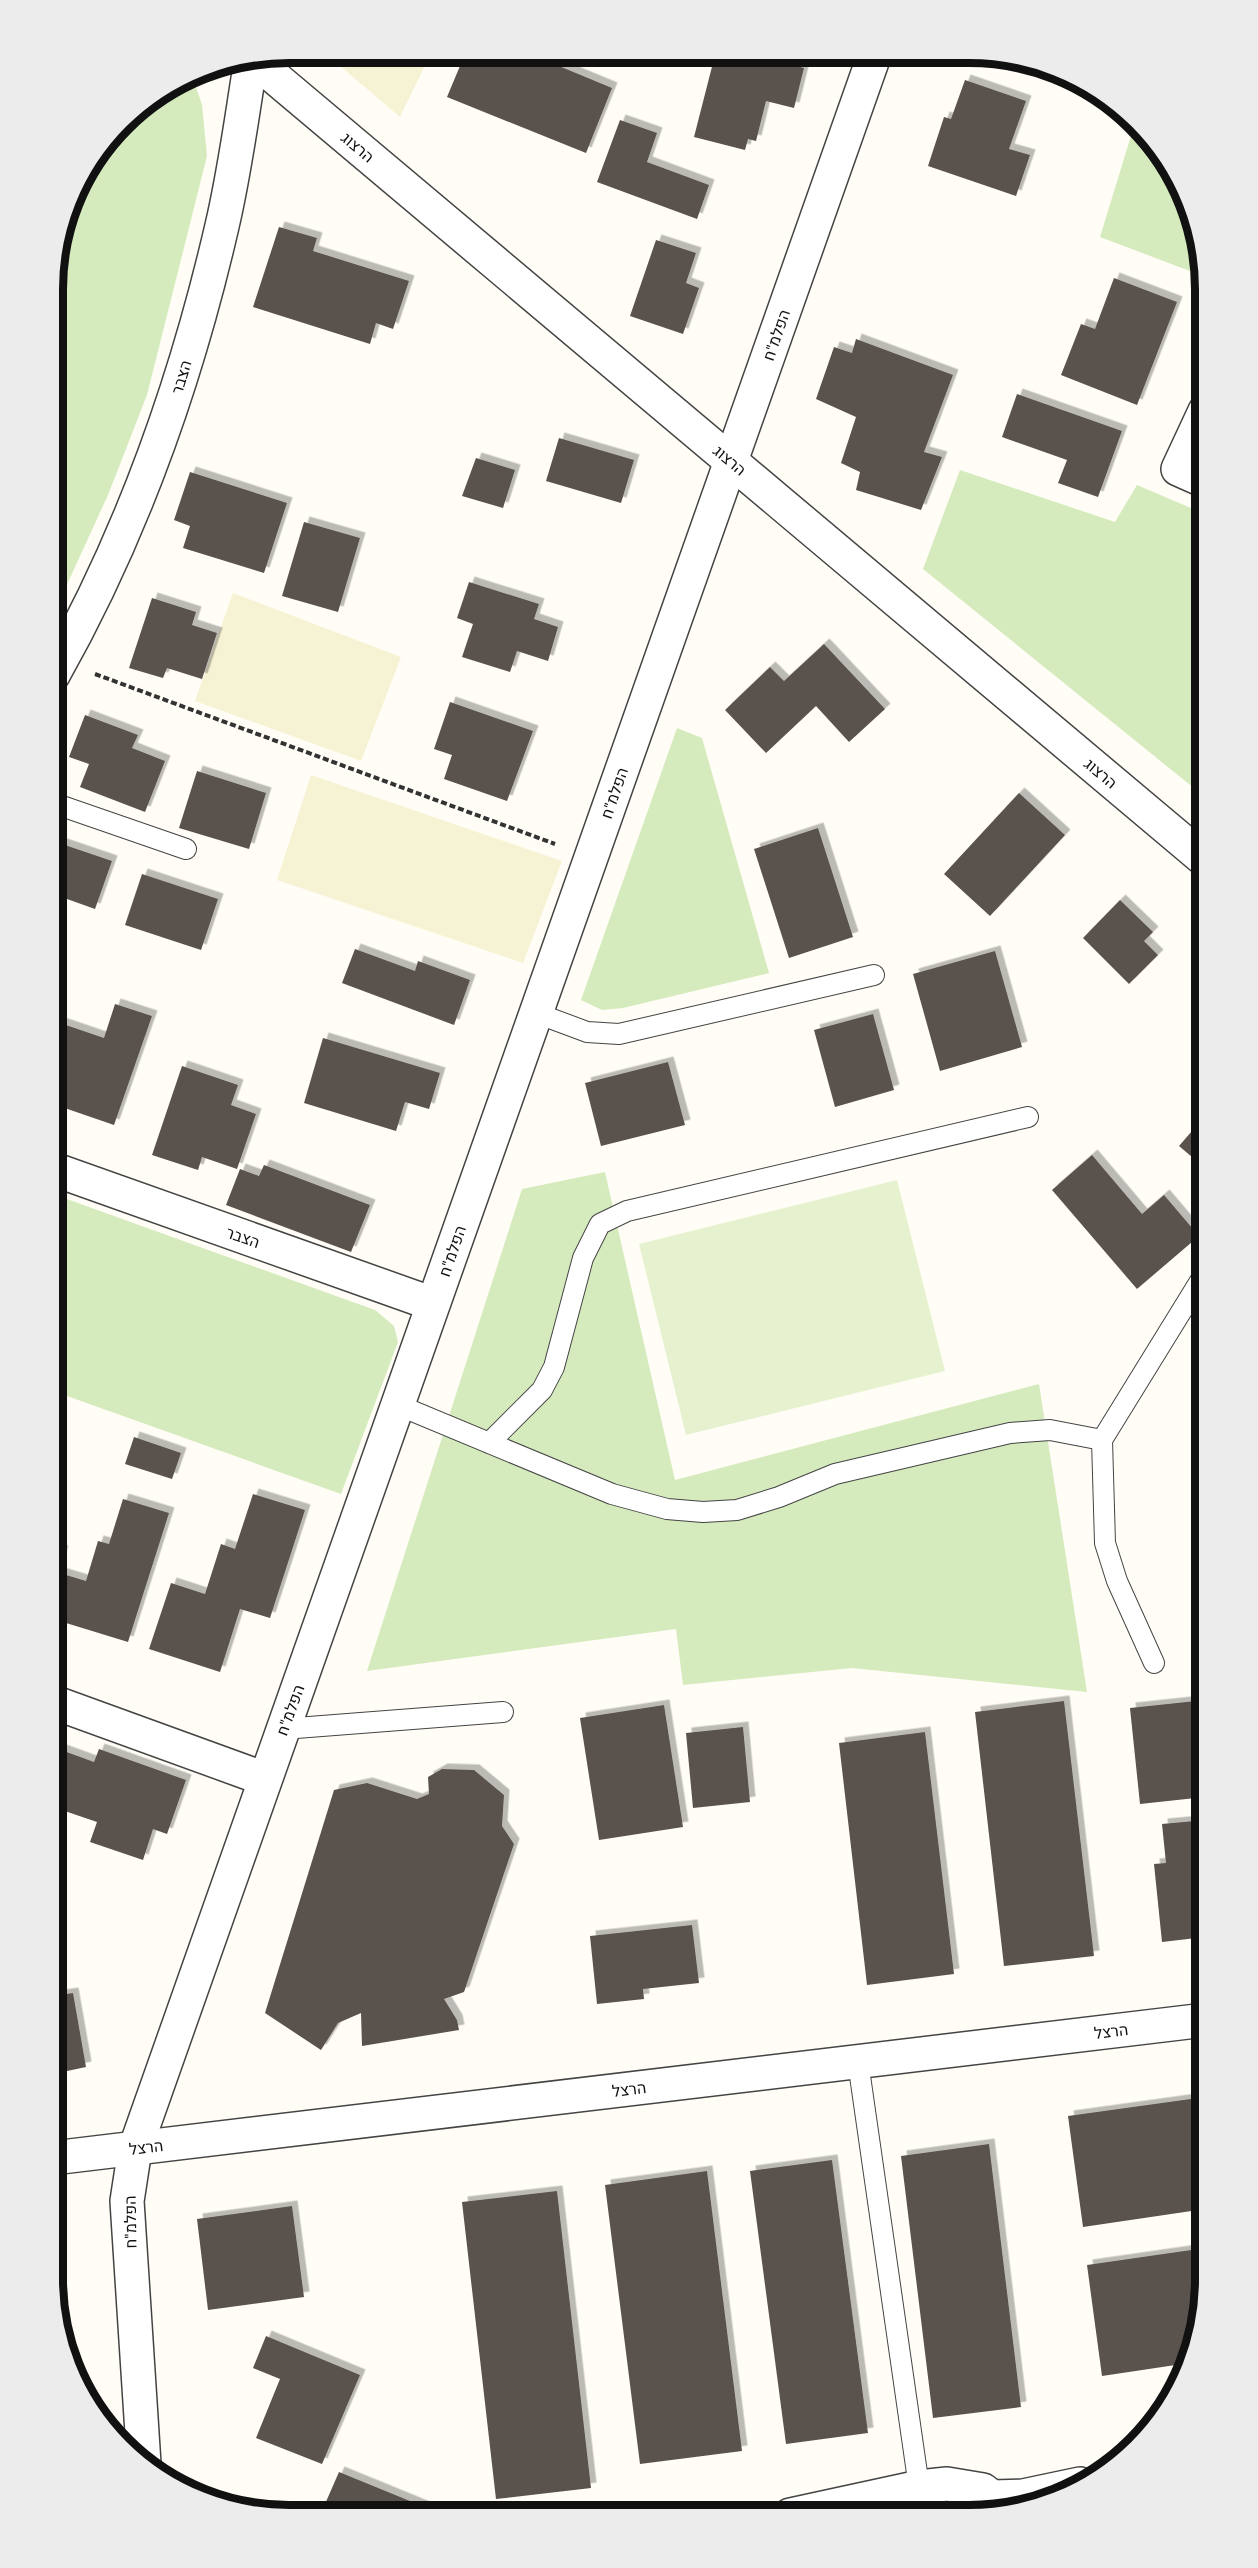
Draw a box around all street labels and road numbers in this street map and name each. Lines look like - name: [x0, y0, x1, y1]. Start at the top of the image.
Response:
- street label: הרצוג: [337, 127, 379, 167]
- street label: הפלמ"ח: [758, 307, 794, 363]
- street label: הצבר: [166, 358, 196, 396]
- street label: הרצוג: [709, 440, 751, 480]
- street label: הרצוג: [1080, 753, 1122, 793]
- street label: הפלמ"ח: [596, 765, 632, 821]
- street label: הצבר: [223, 1222, 263, 1252]
- street label: הפלמ"ח: [434, 1223, 470, 1279]
- street label: הפלמ"ח: [272, 1682, 308, 1738]
- street label: הרצל: [1093, 2019, 1129, 2043]
- street label: הרצל: [611, 2077, 647, 2101]
- street label: הרצל: [128, 2135, 164, 2159]
- street label: הפלמ"ח: [120, 2195, 140, 2249]

